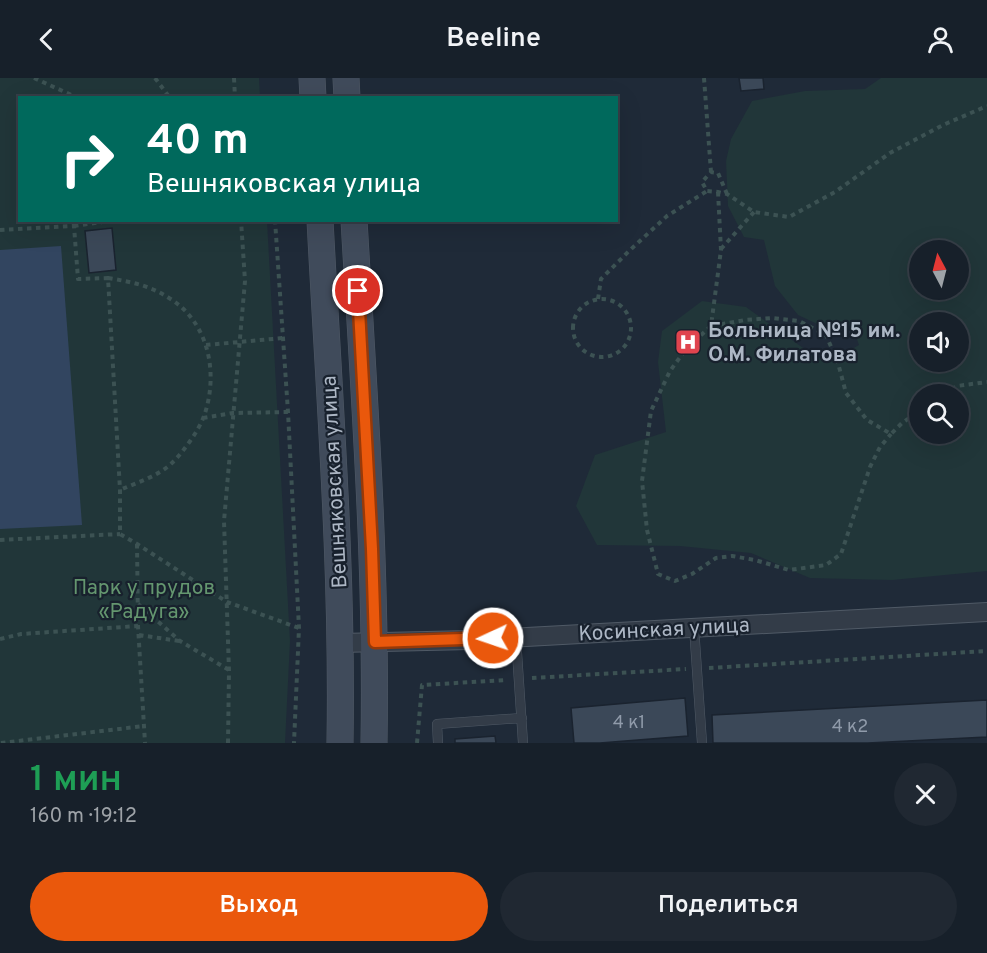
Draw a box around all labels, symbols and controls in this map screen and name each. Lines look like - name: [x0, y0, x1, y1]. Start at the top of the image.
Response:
- text: Beeline: [446, 22, 541, 56]
- icon: back: [30, 23, 63, 56]
- icon: person: [924, 23, 957, 56]
- text: 40 m: [147, 116, 249, 169]
- icon: right: [48, 120, 126, 198]
- text: Вешняковская улица: [147, 168, 421, 202]
- north arrow: [909, 240, 969, 300]
- map controls: [909, 240, 969, 444]
- pin: [332, 265, 383, 316]
- icon: arrive: [341, 274, 374, 307]
- button: sound: [909, 312, 969, 372]
- place label: Больница №15 им. О.М. Филатова: [708, 318, 900, 369]
- hospital icon: Больница №15 им. О.М. Филатова: [673, 327, 703, 357]
- street label: Вешняковская улица: [316, 375, 355, 589]
- button: search: [909, 384, 969, 444]
- park label: Парк у прудов «Радуга»: [73, 575, 215, 626]
- position arrow: [461, 606, 525, 670]
- street label: Косинская улица: [578, 613, 750, 648]
- house number: 4 к1: [613, 712, 645, 735]
- house number: 4 к2: [832, 716, 868, 739]
- text: 1 мин: [30, 758, 122, 804]
- button: close: [894, 763, 957, 826]
- text: 160 m · 19:12: [30, 804, 137, 830]
- button: Выход: [30, 872, 488, 941]
- button: Поделиться: [500, 872, 957, 941]

